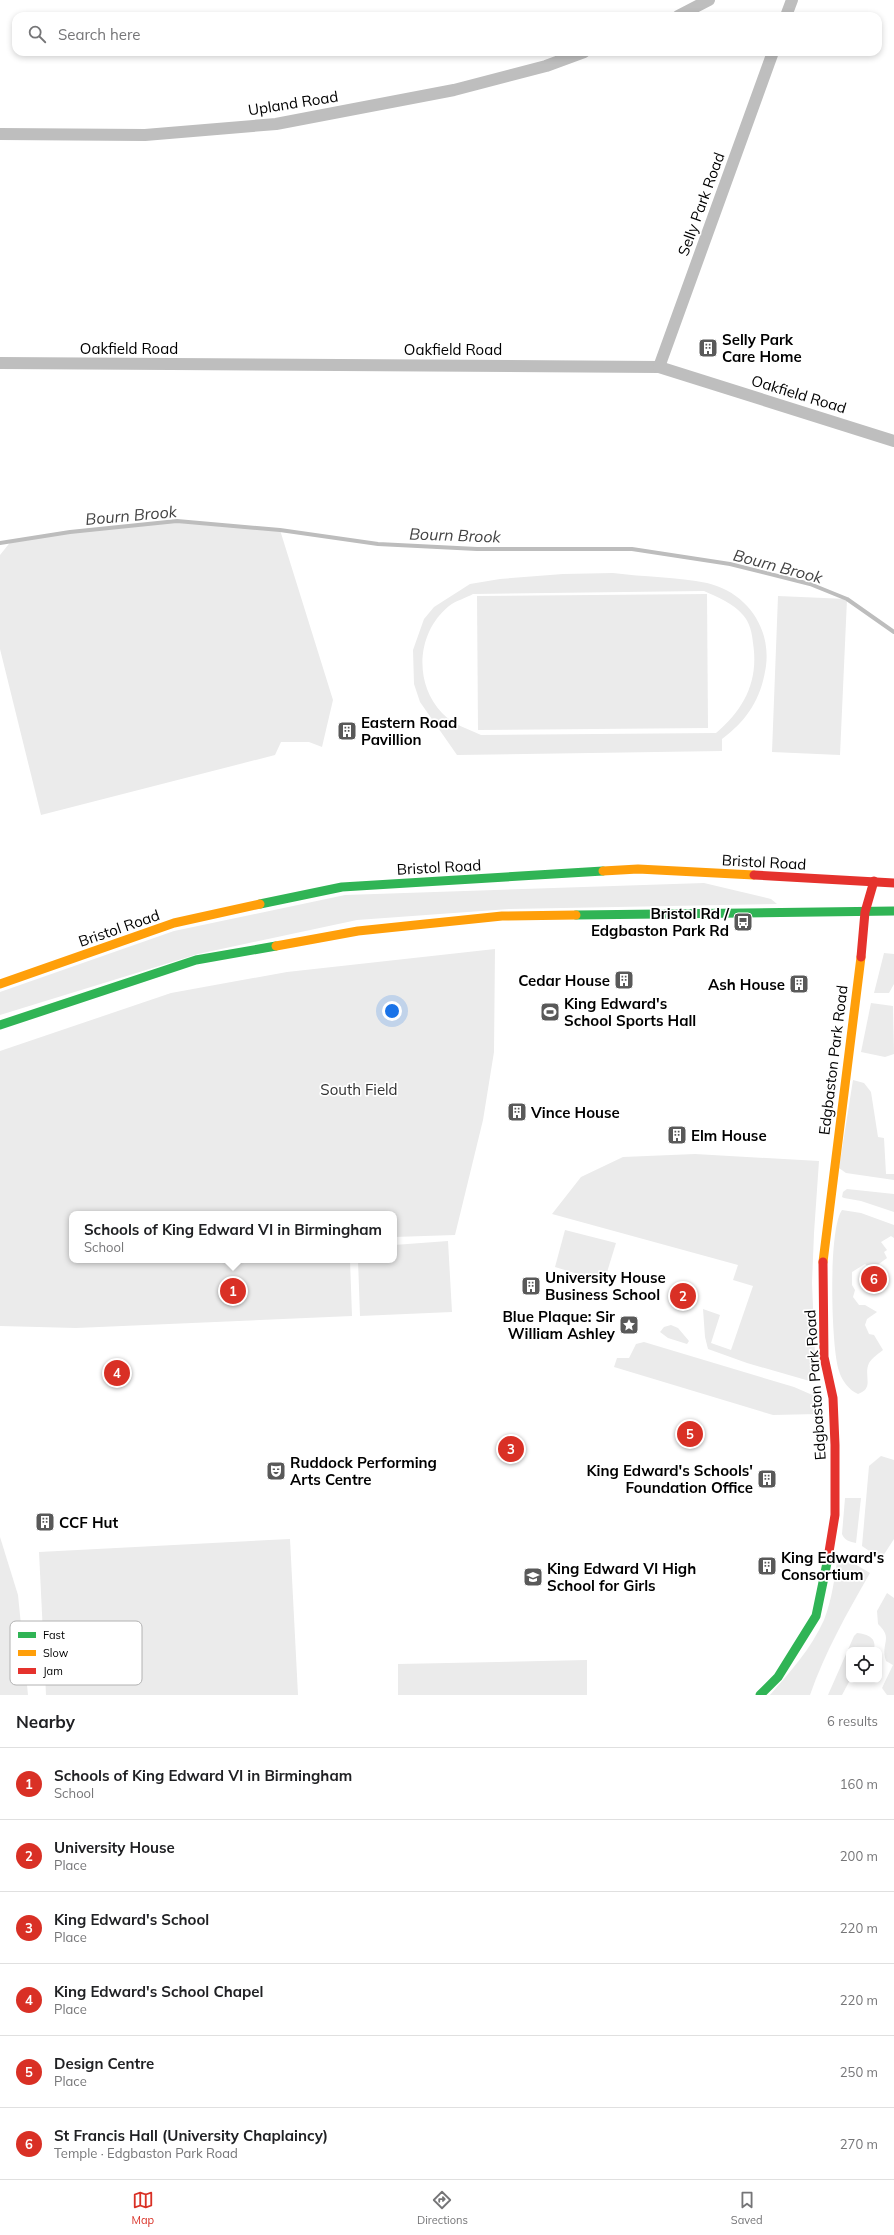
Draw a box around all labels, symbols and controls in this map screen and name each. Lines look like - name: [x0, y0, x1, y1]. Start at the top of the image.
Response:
- search box: [12, 12, 882, 56]
- icon: search: [26, 23, 48, 45]
- text: Search here: [58, 25, 140, 44]
- street label: Upland Road: [247, 86, 339, 120]
- street label: Selly Park Road: [673, 150, 729, 258]
- place label: Selly Park Care Home: [722, 330, 802, 366]
- building icon: Selly Park Care Home: [697, 337, 719, 359]
- street label: Oakfield Road: [80, 339, 178, 358]
- street label: Oakfield Road: [404, 340, 502, 359]
- street label: Oakfield Road: [749, 371, 849, 417]
- water label: Bourn Brook: [84, 501, 178, 529]
- water label: Bourn Brook: [409, 523, 502, 547]
- water label: Bourn Brook: [731, 544, 826, 588]
- place label: Eastern Road Pavillion: [361, 713, 457, 749]
- building icon: Eastern Road Pavillion: [336, 720, 358, 742]
- street label: Bristol Road: [721, 850, 807, 874]
- street label: Bristol Road: [396, 855, 482, 879]
- place label: Bristol Rd / Edgbaston Park Rd: [591, 904, 730, 940]
- street label: Bristol Road: [76, 905, 162, 951]
- bus stop icon: Bristol Rd / Edgbaston Park Rd: [732, 911, 754, 933]
- building icon: Cedar House: [613, 969, 635, 991]
- place label: Cedar House: [518, 971, 610, 990]
- building icon: Ash House: [788, 973, 810, 995]
- place label: Ash House: [708, 975, 785, 994]
- street label: Edgbaston Park Road: [814, 984, 852, 1136]
- place label: King Edward's School Sports Hall: [564, 994, 696, 1030]
- your location: [382, 1001, 402, 1021]
- sports icon: King Edward's School Sports Hall: [539, 1001, 561, 1023]
- park label: South Field: [320, 1080, 398, 1099]
- building icon: Vince House: [506, 1101, 528, 1123]
- place label: Vince House: [530, 1103, 620, 1122]
- building icon: Elm House: [666, 1124, 688, 1146]
- place label: Elm House: [691, 1126, 767, 1145]
- popup: [69, 1211, 397, 1263]
- text: Schools of King Edward VI in Birmingham: [84, 1220, 382, 1239]
- text: School: [84, 1239, 124, 1255]
- pin: 6: [861, 1264, 887, 1294]
- place label: University House Business School: [545, 1268, 666, 1304]
- building icon: University House Business School: [520, 1275, 542, 1297]
- pin: 1: [220, 1276, 246, 1306]
- pin: 2: [670, 1281, 696, 1311]
- place label: Blue Plaque: Sir William Ashley: [502, 1307, 616, 1343]
- street label: Edgbaston Park Road: [800, 1309, 830, 1461]
- place icon: Blue Plaque: Sir William Ashley: [618, 1314, 640, 1336]
- pin: 4: [104, 1358, 130, 1388]
- pin: 5: [677, 1419, 703, 1449]
- pin: 3: [498, 1434, 524, 1464]
- place label: Ruddock Performing Arts Centre: [290, 1453, 437, 1489]
- theatre icon: Ruddock Performing Arts Centre: [265, 1460, 287, 1482]
- place label: King Edward's Schools' Foundation Office: [587, 1461, 753, 1497]
- building icon: King Edward's Schools' Foundation Office: [756, 1468, 778, 1490]
- building icon: CCF Hut: [34, 1511, 56, 1533]
- place label: CCF Hut: [59, 1513, 118, 1532]
- place label: King Edward's Consortium: [781, 1548, 884, 1584]
- building icon: King Edward's Consortium: [756, 1555, 778, 1577]
- place label: King Edward VI High School for Girls: [547, 1559, 696, 1595]
- school or university icon: King Edward VI High School for Girls: [522, 1566, 544, 1588]
- legend: [10, 1621, 142, 1685]
- text: Fast: [43, 1628, 65, 1642]
- text: Slow: [43, 1646, 69, 1660]
- map controls: [846, 1647, 882, 1683]
- button: locate: [846, 1647, 882, 1683]
- text: Jam: [43, 1664, 63, 1678]
- text: Nearby: [16, 1711, 75, 1732]
- text: 6 results: [827, 1713, 878, 1729]
- text: Schools of King Edward VI in Birmingham: [54, 1766, 352, 1785]
- text: 1: [25, 1776, 33, 1792]
- text: 160 m: [840, 1776, 878, 1792]
- text: School: [54, 1785, 94, 1801]
- text: University House: [54, 1838, 175, 1857]
- text: 2: [25, 1848, 33, 1864]
- text: 200 m: [840, 1848, 878, 1864]
- text: Place: [54, 1857, 87, 1873]
- text: King Edward's School: [54, 1910, 209, 1929]
- text: 3: [25, 1920, 33, 1936]
- text: 220 m: [840, 1920, 878, 1936]
- text: Place: [54, 1929, 87, 1945]
- text: King Edward's School Chapel: [54, 1982, 263, 2001]
- text: 4: [25, 1992, 33, 2008]
- text: 220 m: [840, 1992, 878, 2008]
- text: Place: [54, 2001, 87, 2017]
- text: Design Centre: [54, 2054, 154, 2073]
- text: 5: [25, 2064, 33, 2080]
- text: 250 m: [840, 2064, 878, 2080]
- text: Place: [54, 2073, 87, 2089]
- text: St Francis Hall (University Chaplaincy): [54, 2126, 328, 2145]
- text: 6: [25, 2136, 33, 2152]
- text: 270 m: [840, 2136, 878, 2152]
- text: Temple · Edgbaston Park Road: [54, 2145, 238, 2161]
- tab: Map: [131, 2189, 154, 2227]
- tab: Directions: [417, 2189, 468, 2227]
- tab: Saved: [731, 2189, 763, 2227]

